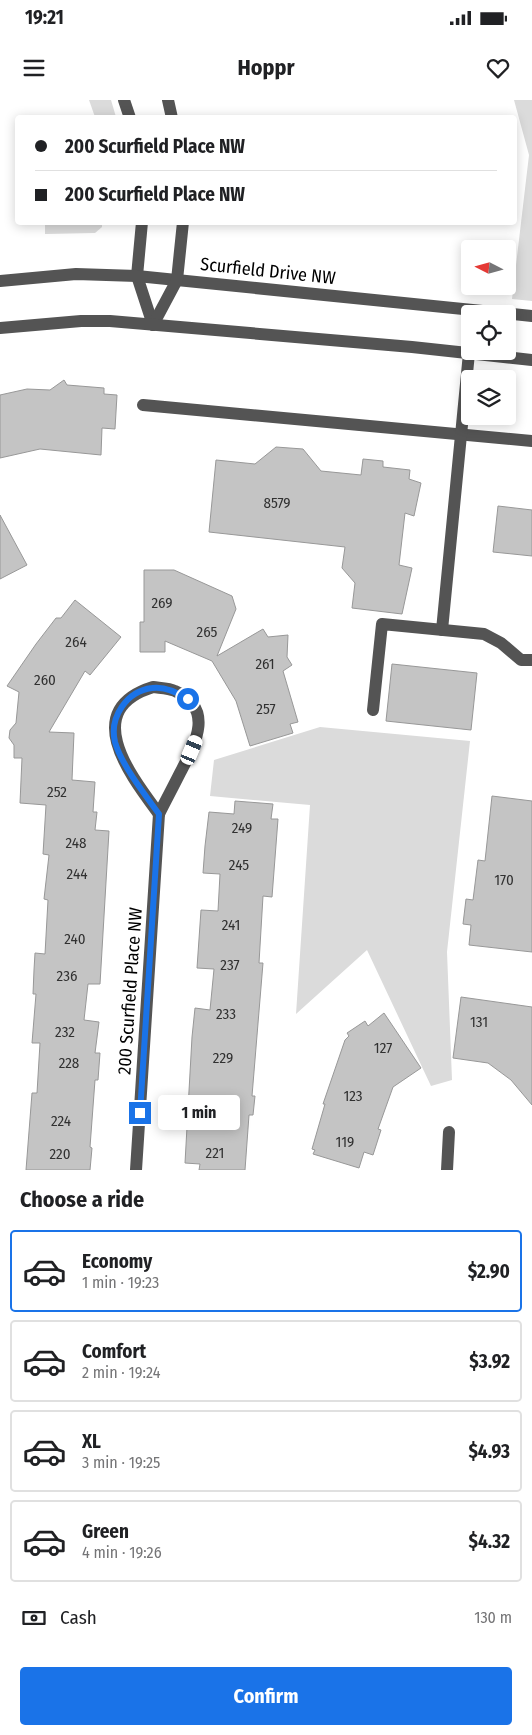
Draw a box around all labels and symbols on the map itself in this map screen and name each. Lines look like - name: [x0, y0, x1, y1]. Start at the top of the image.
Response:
- north arrow: [461, 240, 516, 295]
- street label: Scurfield Drive NW: [199, 253, 337, 289]
- house number: 8579: [263, 494, 291, 512]
- house number: 269: [151, 594, 173, 612]
- house number: 265: [197, 623, 218, 641]
- house number: 264: [65, 633, 87, 651]
- house number: 261: [255, 655, 275, 673]
- house number: 260: [34, 671, 56, 689]
- route start: [177, 688, 199, 710]
- house number: 257: [256, 700, 276, 718]
- car: [179, 733, 204, 767]
- house number: 252: [47, 783, 67, 801]
- house number: 249: [232, 819, 252, 837]
- house number: 248: [65, 834, 87, 852]
- house number: 245: [229, 856, 249, 874]
- house number: 244: [67, 865, 87, 883]
- house number: 170: [494, 871, 514, 889]
- street label: 200 Scurfield Place NW: [113, 906, 147, 1075]
- house number: 241: [222, 916, 240, 934]
- house number: 240: [64, 930, 86, 948]
- house number: 237: [220, 956, 240, 974]
- house number: 236: [57, 967, 77, 985]
- house number: 233: [216, 1005, 236, 1023]
- house number: 131: [470, 1013, 488, 1031]
- house number: 232: [55, 1023, 75, 1041]
- house number: 127: [374, 1039, 392, 1057]
- house number: 229: [213, 1049, 233, 1067]
- house number: 228: [59, 1054, 79, 1072]
- house number: 123: [343, 1087, 363, 1105]
- callout: 1 min: [158, 1096, 240, 1130]
- route end: [129, 1102, 151, 1124]
- house number: 224: [51, 1112, 71, 1130]
- house number: 119: [336, 1133, 354, 1151]
- house number: 221: [206, 1144, 224, 1162]
- house number: 220: [49, 1145, 71, 1163]

